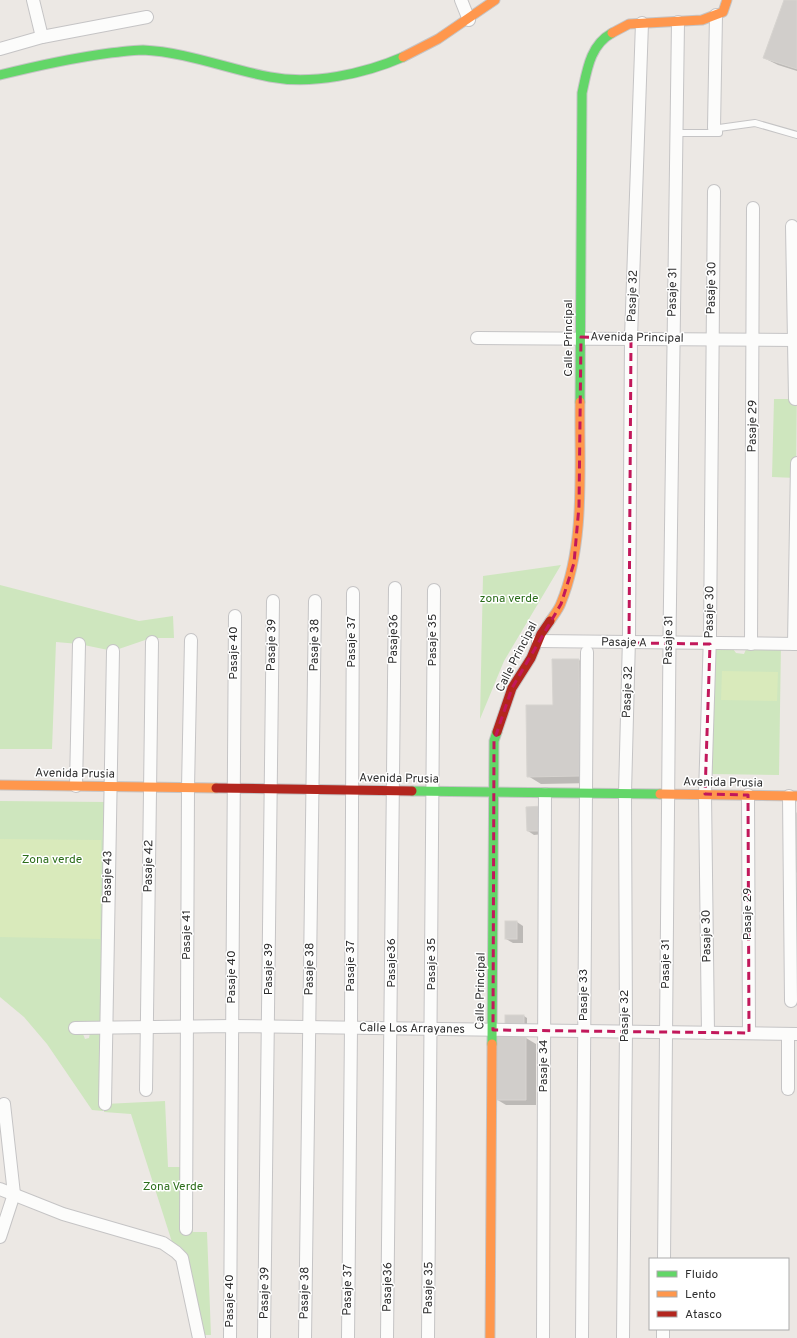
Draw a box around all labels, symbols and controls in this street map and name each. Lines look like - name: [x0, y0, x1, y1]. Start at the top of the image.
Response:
- street label: Pasaje 30: [704, 261, 720, 315]
- street label: Pasaje 31: [665, 267, 681, 317]
- street label: Pasaje 32: [624, 270, 642, 322]
- street label: Calle Principal: [561, 299, 577, 377]
- street label: Avenida Principal: [590, 329, 684, 347]
- street label: Pasaje 29: [745, 400, 761, 452]
- street label: Pasaje 30: [702, 585, 718, 639]
- park label: zona verde: [480, 591, 538, 607]
- street label: Pasaje36: [386, 614, 402, 664]
- street label: Pasaje 35: [425, 614, 441, 666]
- street label: Pasaje 31: [661, 615, 677, 665]
- street label: Pasaje 37: [344, 616, 360, 668]
- street label: Pasaje 39: [264, 619, 280, 671]
- street label: Pasaje 38: [307, 619, 323, 671]
- street label: Calle Principal: [492, 619, 542, 695]
- street label: Pasaje 40: [226, 626, 242, 680]
- street label: Pasaje A: [601, 635, 647, 651]
- street label: Pasaje 32: [619, 666, 637, 718]
- street label: Avenida Prusia: [35, 765, 115, 783]
- street label: Avenida Prusia: [359, 770, 439, 788]
- street label: Avenida Prusia: [683, 774, 763, 792]
- street label: Pasaje 42: [141, 839, 157, 893]
- street label: Pasaje 43: [100, 850, 116, 904]
- park label: Zona verde: [22, 852, 82, 868]
- street label: Pasaje 29: [740, 888, 756, 940]
- street label: Pasaje 30: [699, 909, 715, 963]
- street label: Pasaje 41: [179, 910, 195, 960]
- street label: Pasaje36: [384, 938, 400, 988]
- street label: Pasaje 35: [424, 938, 440, 990]
- street label: Pasaje 31: [658, 939, 674, 989]
- street label: Pasaje 37: [343, 940, 359, 992]
- street label: Pasaje 39: [261, 943, 277, 995]
- street label: Pasaje 38: [302, 943, 318, 995]
- street label: Pasaje 40: [224, 950, 240, 1004]
- street label: Calle Principal: [472, 952, 490, 1030]
- street label: Pasaje 33: [576, 969, 592, 1021]
- street label: Pasaje 32: [617, 990, 633, 1042]
- street label: Calle Los Arrayanes: [359, 1020, 465, 1038]
- street label: Pasaje 34: [536, 1040, 552, 1092]
- park label: Zona Verde: [143, 1179, 203, 1195]
- legend: [649, 1258, 789, 1330]
- street label: Pasaje 35: [421, 1261, 437, 1315]
- street label: Pasaje36: [380, 1262, 396, 1312]
- street label: Pasaje 37: [340, 1264, 356, 1316]
- street label: Pasaje 39: [257, 1267, 273, 1319]
- street label: Pasaje 38: [297, 1267, 313, 1319]
- text: Fluido: [685, 1267, 718, 1283]
- street label: Pasaje 40: [222, 1274, 238, 1328]
- text: Lento: [685, 1287, 716, 1303]
- text: Atasco: [685, 1307, 722, 1323]

